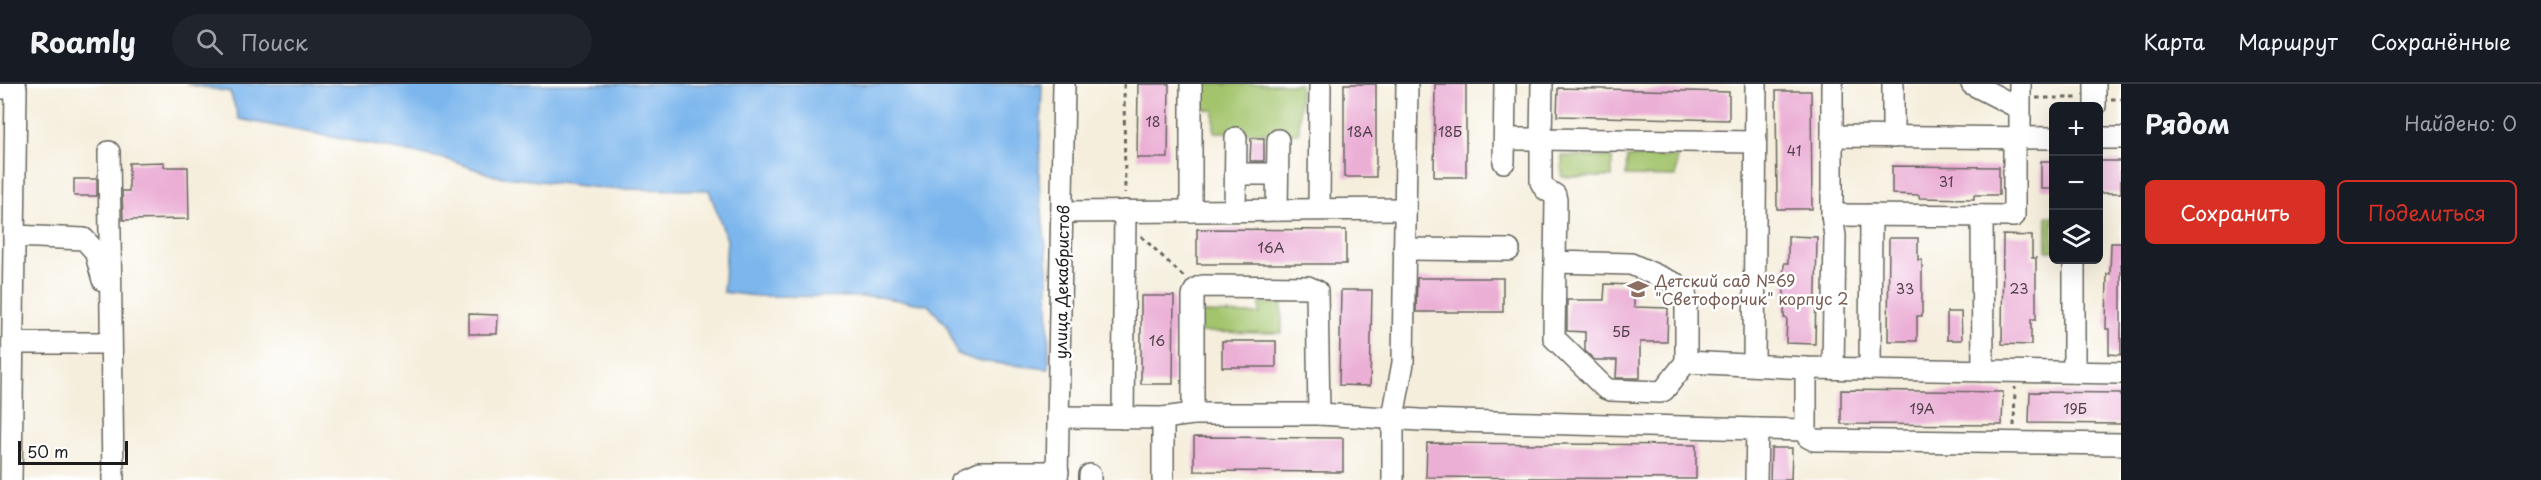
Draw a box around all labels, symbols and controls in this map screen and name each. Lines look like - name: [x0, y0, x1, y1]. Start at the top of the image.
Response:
- search box: [172, 14, 592, 68]
- text: Roamly: [30, 20, 136, 63]
- icon: search: [193, 25, 226, 58]
- text: Поиск: [241, 25, 308, 58]
- text: Карта: [2144, 25, 2205, 57]
- text: Маршрут: [2238, 25, 2338, 57]
- text: Сохранённые: [2371, 25, 2511, 57]
- map controls: [2049, 102, 2103, 264]
- button: +: [2049, 102, 2103, 156]
- text: Рядом: [2145, 104, 2230, 143]
- text: Найдено: 0: [2404, 108, 2517, 138]
- house number: 18: [1145, 111, 1161, 132]
- house number: 18А: [1347, 121, 1373, 142]
- house number: 18Б: [1438, 121, 1462, 142]
- house number: 41: [1787, 140, 1801, 161]
- button: −: [2049, 156, 2103, 210]
- house number: 31: [1939, 171, 1953, 192]
- button: Сохранить: [2145, 180, 2325, 244]
- button: Поделиться: [2337, 180, 2517, 244]
- street label: улица Декабристов: [1048, 205, 1074, 359]
- button: layers: [2049, 210, 2103, 264]
- house number: 16А: [1258, 237, 1285, 258]
- place label: Детский сад №69 "Светофорчик" корпус 2: [1654, 268, 1849, 310]
- school or university icon: Детский сад №69 "Светофорчик" корпус 2: [1626, 277, 1650, 301]
- house number: 33: [1896, 278, 1914, 299]
- house number: 23: [2010, 278, 2028, 299]
- house number: 5Б: [1612, 321, 1630, 342]
- house number: 16: [1149, 330, 1165, 351]
- house number: 19А: [1910, 398, 1935, 419]
- house number: 19Б: [2063, 398, 2087, 419]
- scale bar: [18, 438, 128, 466]
- text: 50 m: [27, 439, 68, 463]

